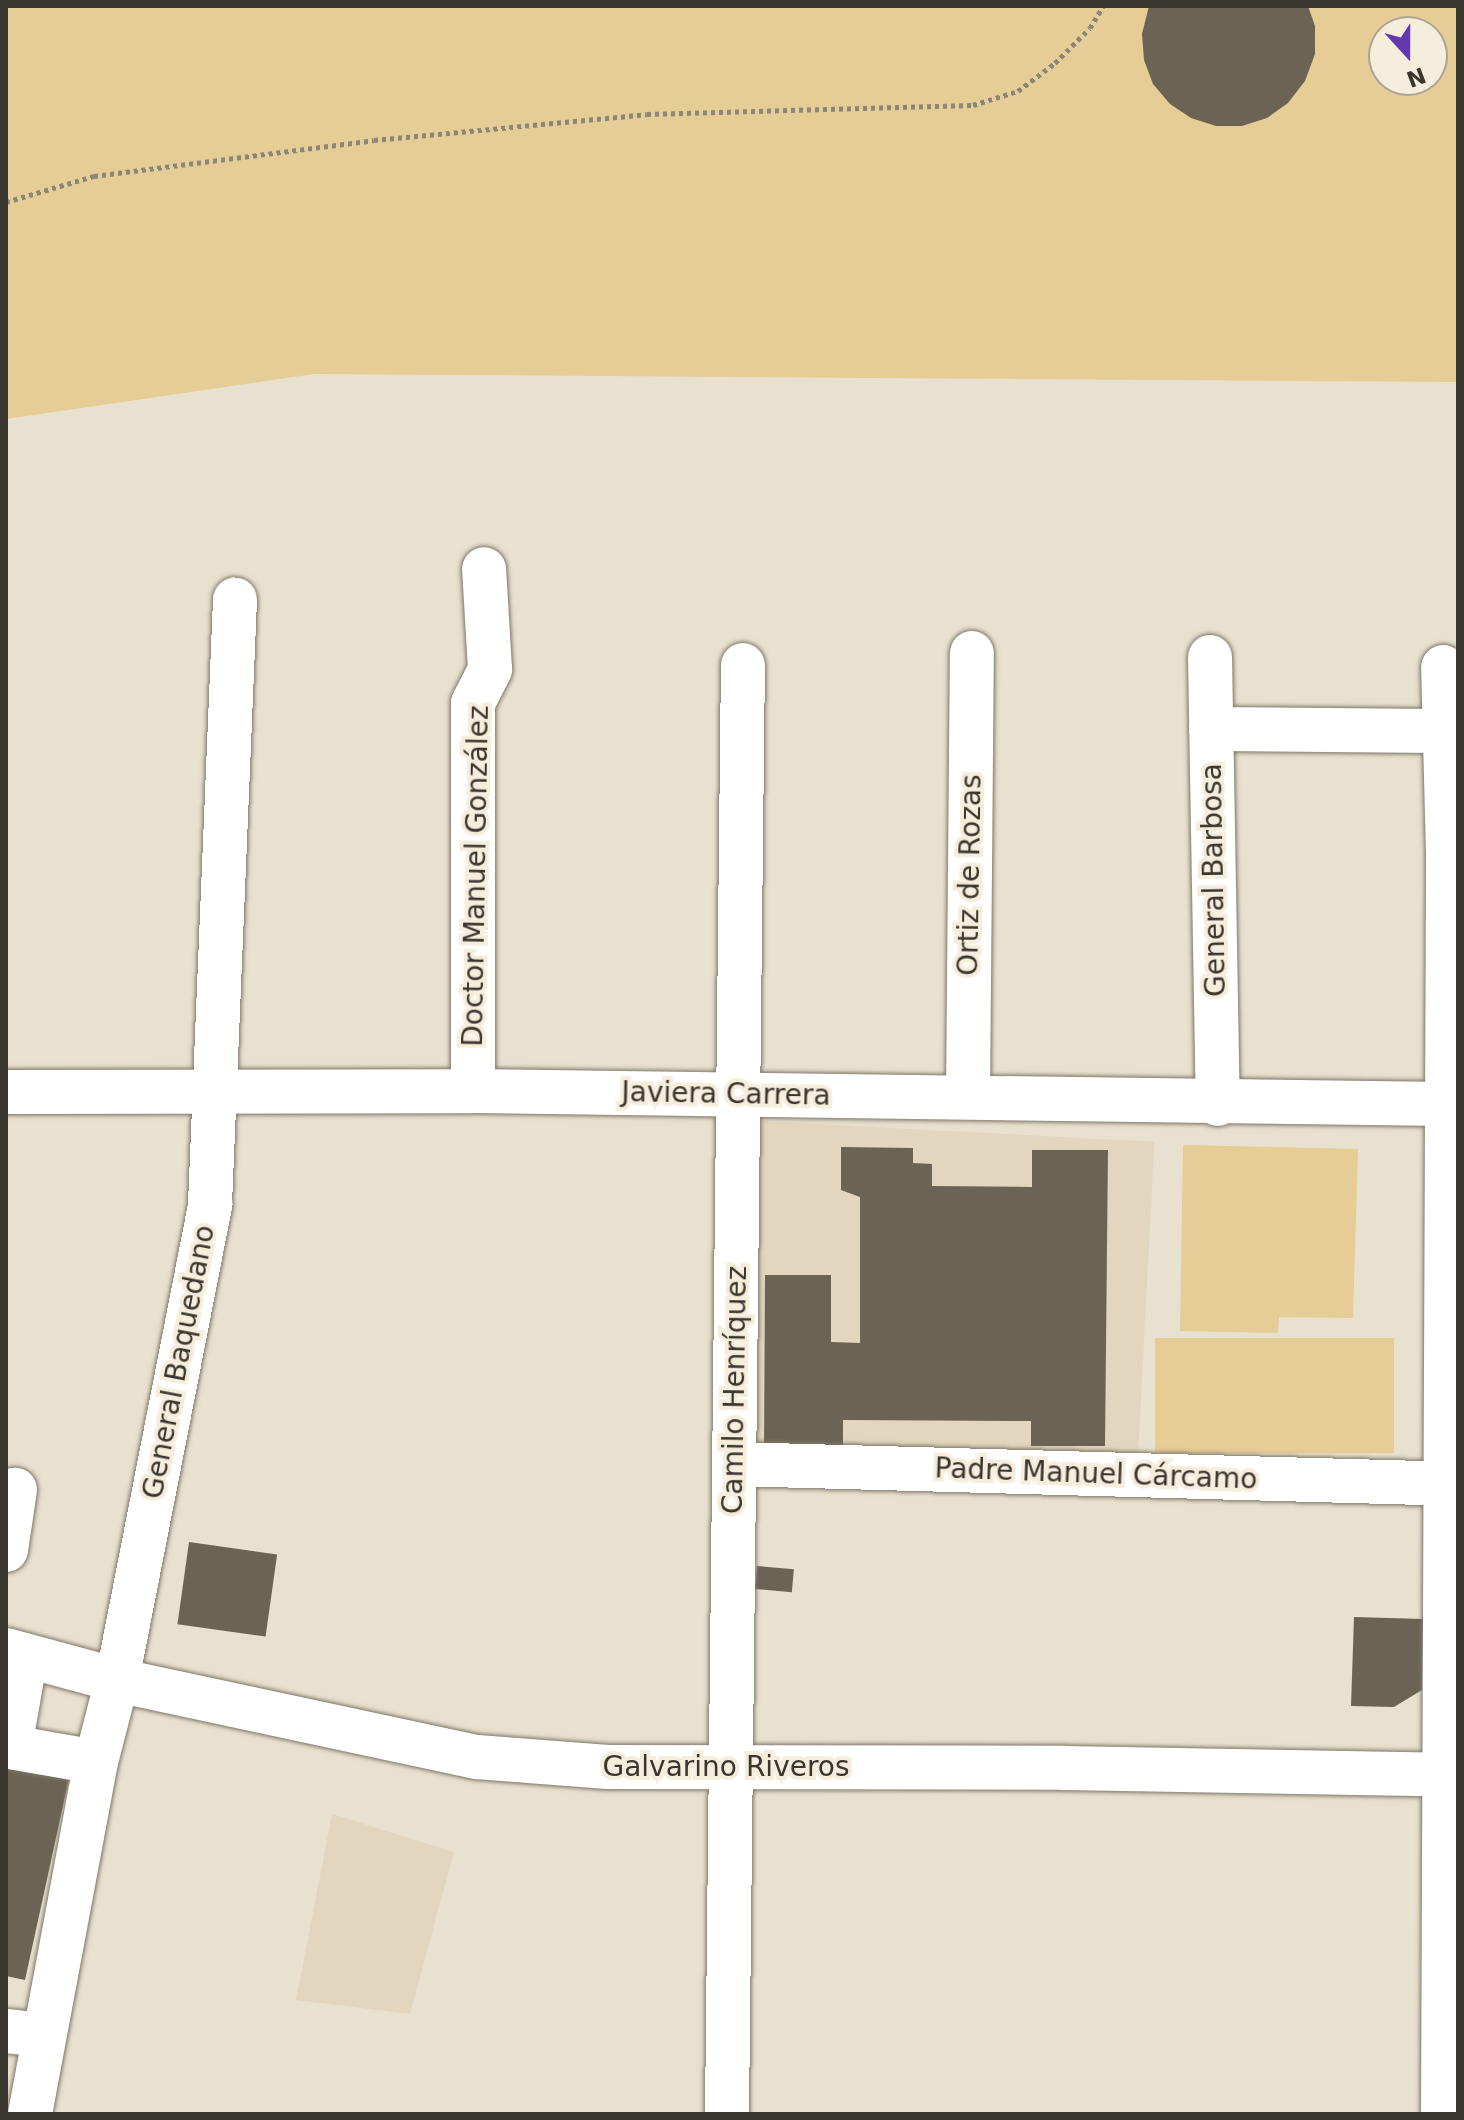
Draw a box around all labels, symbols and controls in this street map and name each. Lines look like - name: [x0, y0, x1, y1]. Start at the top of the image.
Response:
- north arrow: [1368, 16, 1448, 96]
- text: N: [1403, 62, 1429, 92]
- street label: Doctor Manuel González: [456, 705, 496, 1047]
- street label: General Barbosa: [1195, 763, 1233, 997]
- street label: Ortiz de Rozas: [951, 774, 989, 976]
- street label: Javiera Carrera: [621, 1075, 831, 1113]
- street label: General Baquedano: [136, 1222, 222, 1502]
- street label: Camilo Henríquez: [716, 1266, 754, 1514]
- street label: Padre Manuel Cárcamo: [934, 1452, 1258, 1496]
- street label: Galvarino Riveros: [602, 1750, 850, 1784]

